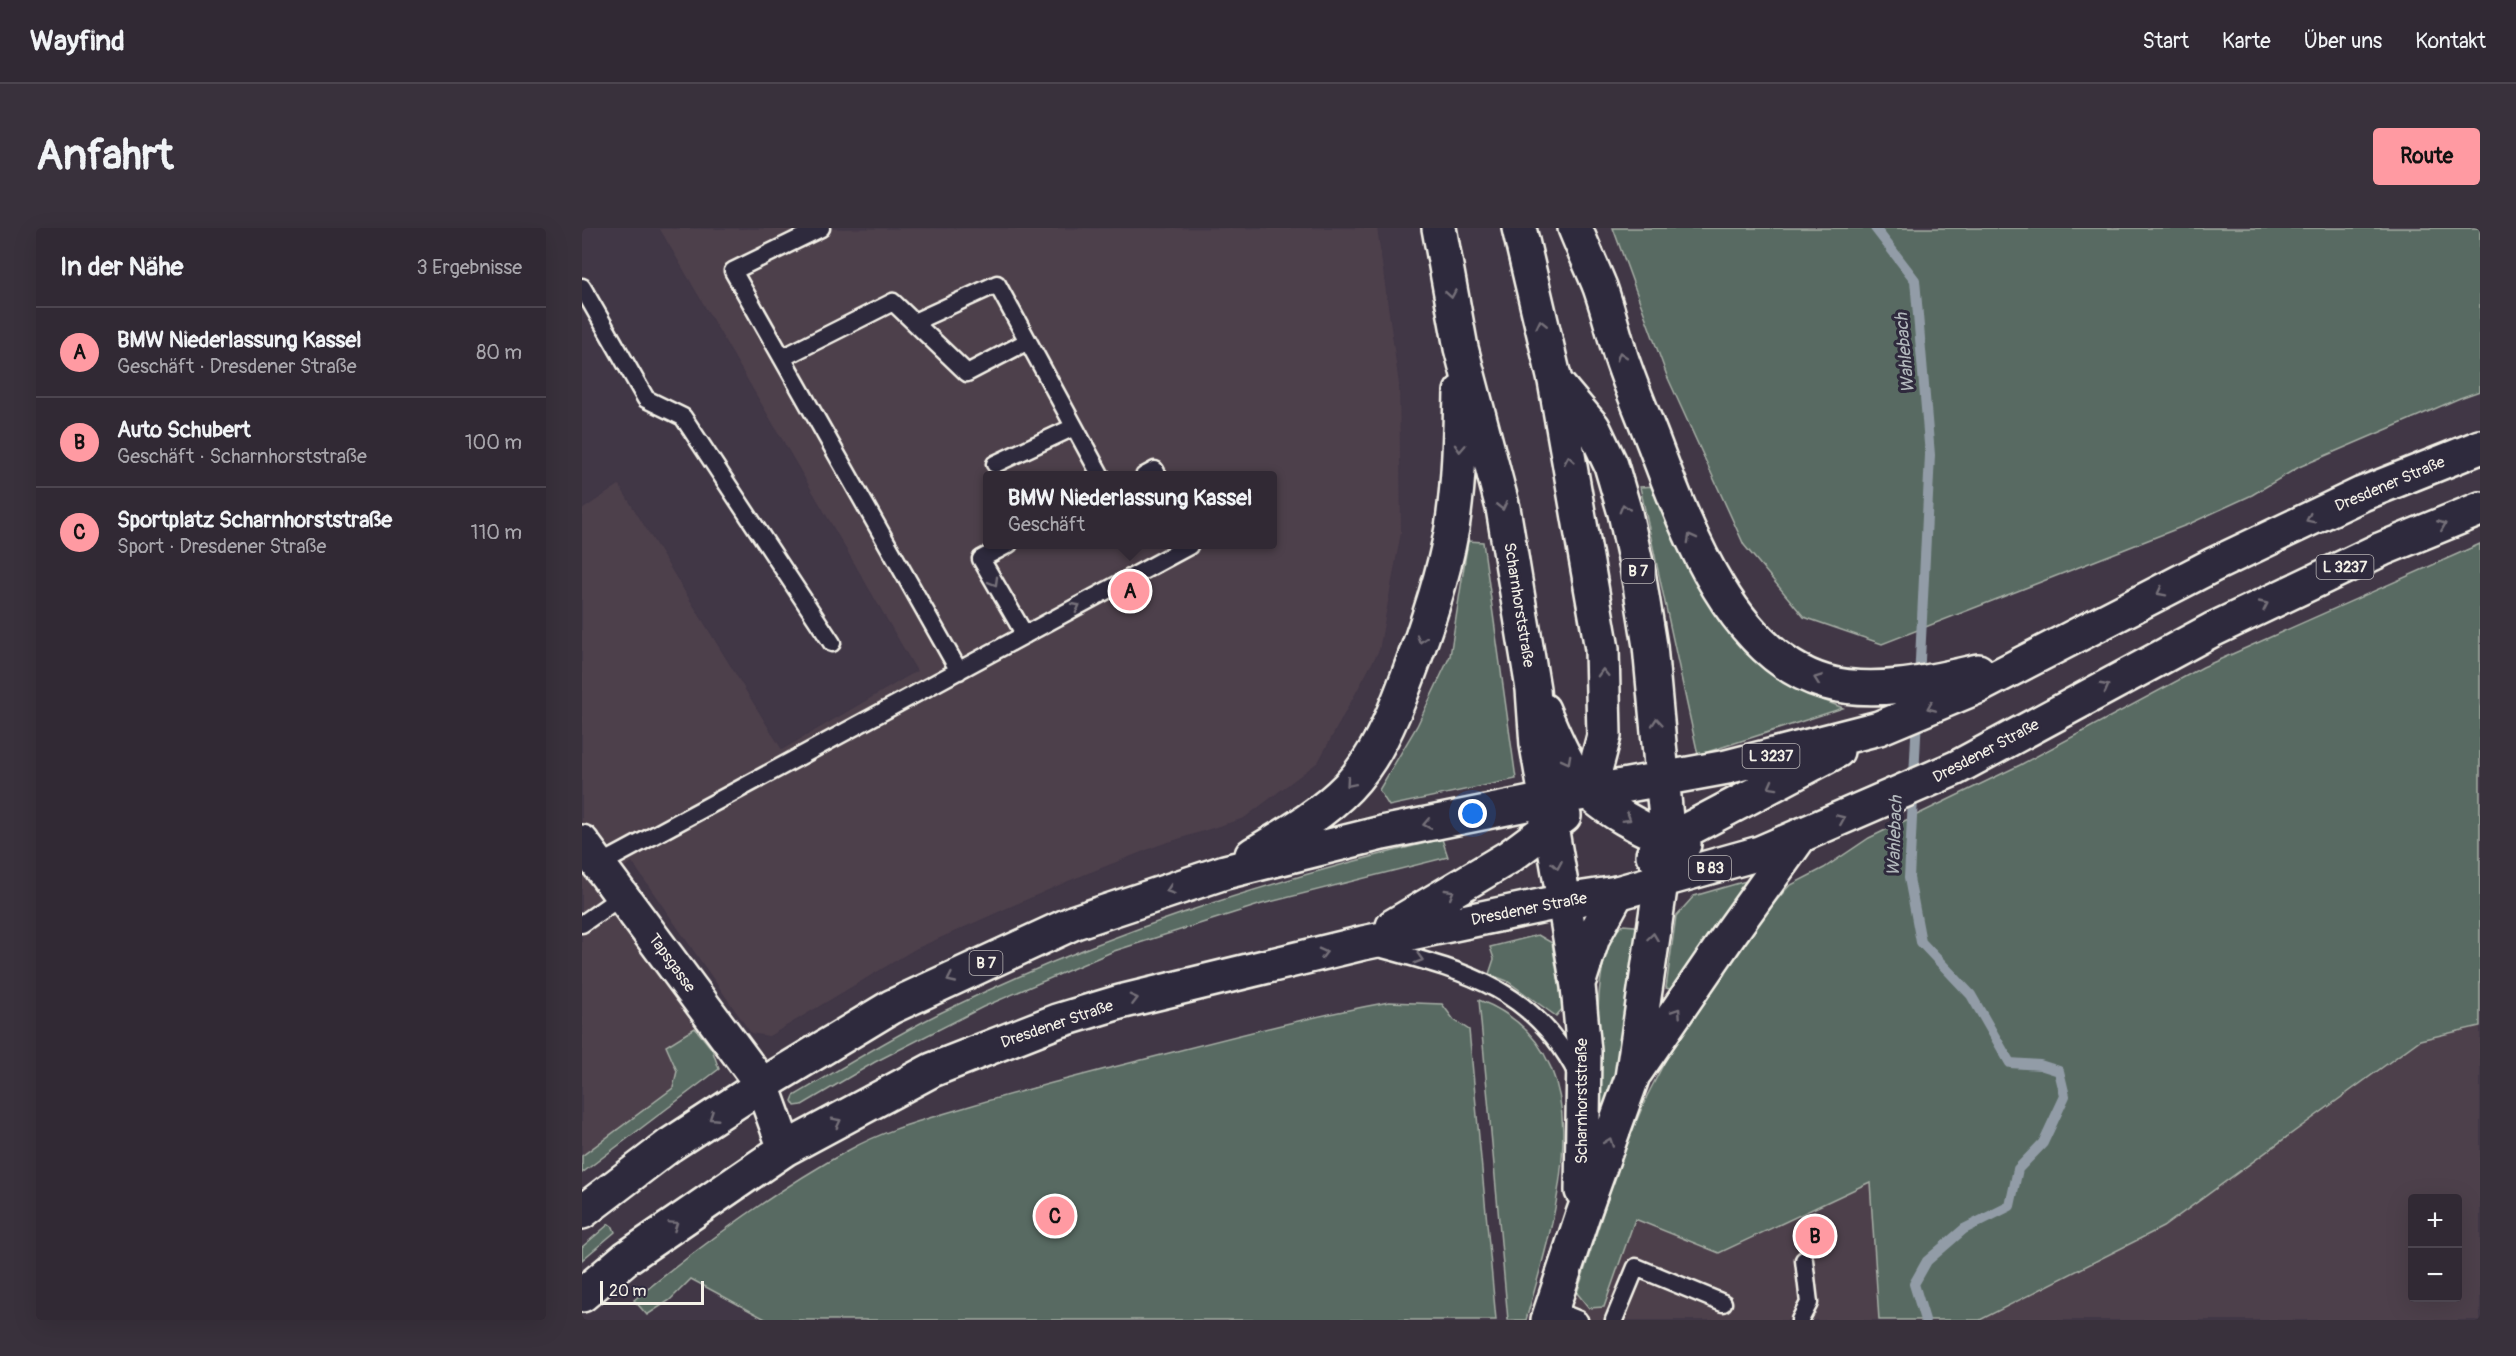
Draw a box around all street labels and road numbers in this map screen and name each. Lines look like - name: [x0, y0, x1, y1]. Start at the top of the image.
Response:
- street label: Dresdener Straße: [2332, 452, 2448, 516]
- street label: Scharnhorststraße: [1499, 541, 1539, 669]
- road number: L 3237: [2316, 555, 2374, 579]
- road number: B 7: [1622, 559, 1654, 583]
- street label: Dresdener Straße: [1929, 714, 2043, 787]
- road number: L 3237: [1742, 744, 1800, 768]
- road number: B 83: [1689, 856, 1731, 880]
- street label: Dresdener Straße: [1469, 888, 1589, 930]
- street label: Tapsgasse: [644, 930, 700, 996]
- road number: B 7: [970, 951, 1002, 975]
- street label: Dresdener Straße: [998, 995, 1116, 1053]
- street label: Scharnhorststraße: [1572, 1038, 1592, 1164]

